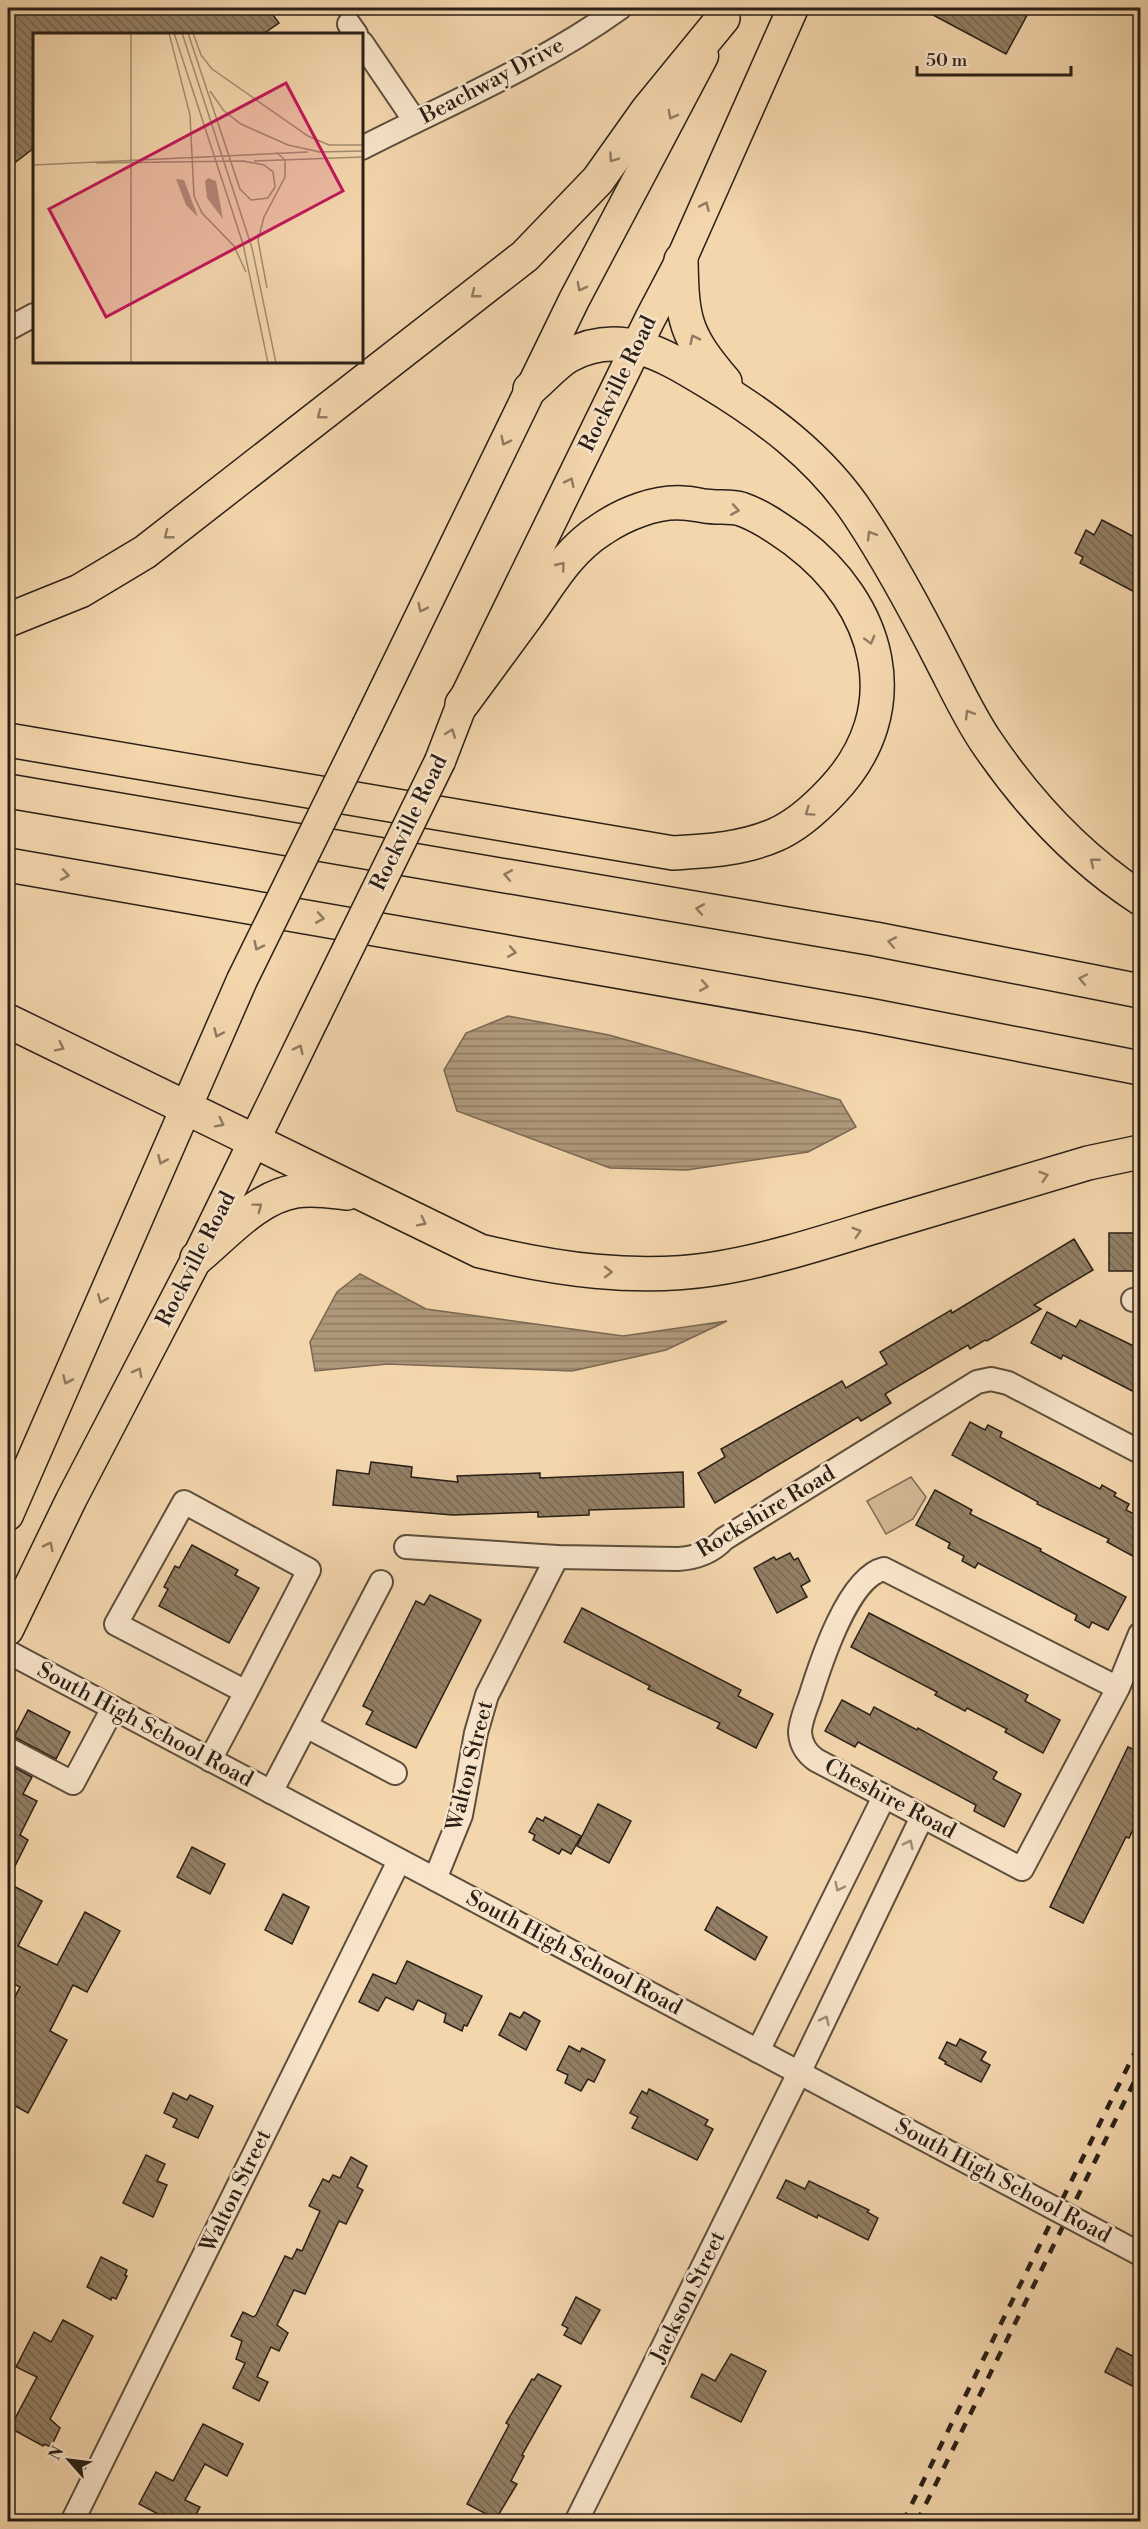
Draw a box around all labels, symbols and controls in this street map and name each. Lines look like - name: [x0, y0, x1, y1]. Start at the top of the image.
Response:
- street label: Beachway Drive: [415, 32, 569, 131]
- inset map: [33, 33, 363, 363]
- scale bar: [917, 39, 1072, 77]
- text: 50 m: [926, 49, 968, 72]
- one-way arrow: [668, 109, 679, 119]
- one-way arrow: [609, 152, 620, 163]
- one-way arrow: [698, 201, 710, 212]
- one-way arrow: [577, 281, 588, 292]
- one-way arrow: [471, 287, 482, 298]
- street label: Rockville Road: [573, 311, 663, 456]
- one-way arrow: [689, 334, 701, 345]
- one-way arrow: [317, 407, 328, 418]
- one-way arrow: [500, 435, 512, 446]
- one-way arrow: [563, 477, 574, 488]
- one-way arrow: [730, 503, 740, 516]
- one-way arrow: [164, 527, 175, 538]
- one-way arrow: [867, 531, 879, 541]
- one-way arrow: [554, 562, 565, 573]
- one-way arrow: [418, 602, 430, 613]
- one-way arrow: [863, 634, 875, 645]
- one-way arrow: [965, 710, 977, 720]
- one-way arrow: [444, 728, 456, 739]
- street label: Rockville Road: [364, 750, 454, 895]
- one-way arrow: [805, 805, 816, 816]
- one-way arrow: [1090, 858, 1101, 869]
- one-way arrow: [60, 868, 70, 881]
- one-way arrow: [503, 870, 512, 882]
- one-way arrow: [695, 903, 705, 916]
- one-way arrow: [314, 911, 324, 924]
- one-way arrow: [887, 936, 897, 949]
- one-way arrow: [254, 939, 266, 950]
- one-way arrow: [506, 945, 516, 958]
- one-way arrow: [1079, 973, 1089, 986]
- one-way arrow: [699, 979, 708, 991]
- one-way arrow: [214, 1027, 226, 1038]
- one-way arrow: [54, 1039, 65, 1051]
- one-way arrow: [292, 1044, 304, 1055]
- one-way arrow: [214, 1116, 225, 1128]
- one-way arrow: [157, 1153, 169, 1164]
- one-way arrow: [1038, 1171, 1049, 1183]
- street label: Rockville Road: [150, 1187, 242, 1331]
- one-way arrow: [252, 1204, 263, 1215]
- one-way arrow: [416, 1215, 427, 1227]
- one-way arrow: [851, 1227, 862, 1239]
- one-way arrow: [604, 1266, 613, 1278]
- one-way arrow: [97, 1292, 109, 1303]
- one-way arrow: [131, 1368, 142, 1379]
- one-way arrow: [62, 1374, 74, 1385]
- street label: Rockshire Road: [692, 1460, 841, 1564]
- one-way arrow: [41, 1541, 53, 1552]
- street label: South High School Road: [32, 1657, 258, 1794]
- street label: Walton Street: [441, 1698, 499, 1835]
- street label: Cheshire Road: [819, 1753, 961, 1845]
- one-way arrow: [902, 1840, 914, 1851]
- one-way arrow: [835, 1881, 846, 1892]
- street label: South High School Road: [461, 1885, 687, 2022]
- one-way arrow: [817, 2015, 829, 2026]
- street label: South High School Road: [890, 2113, 1116, 2250]
- street label: Walton Street: [194, 2125, 277, 2258]
- street label: Jackson Street: [644, 2226, 732, 2368]
- north arrow: [39, 2430, 99, 2490]
- text: N: [45, 2443, 69, 2464]

